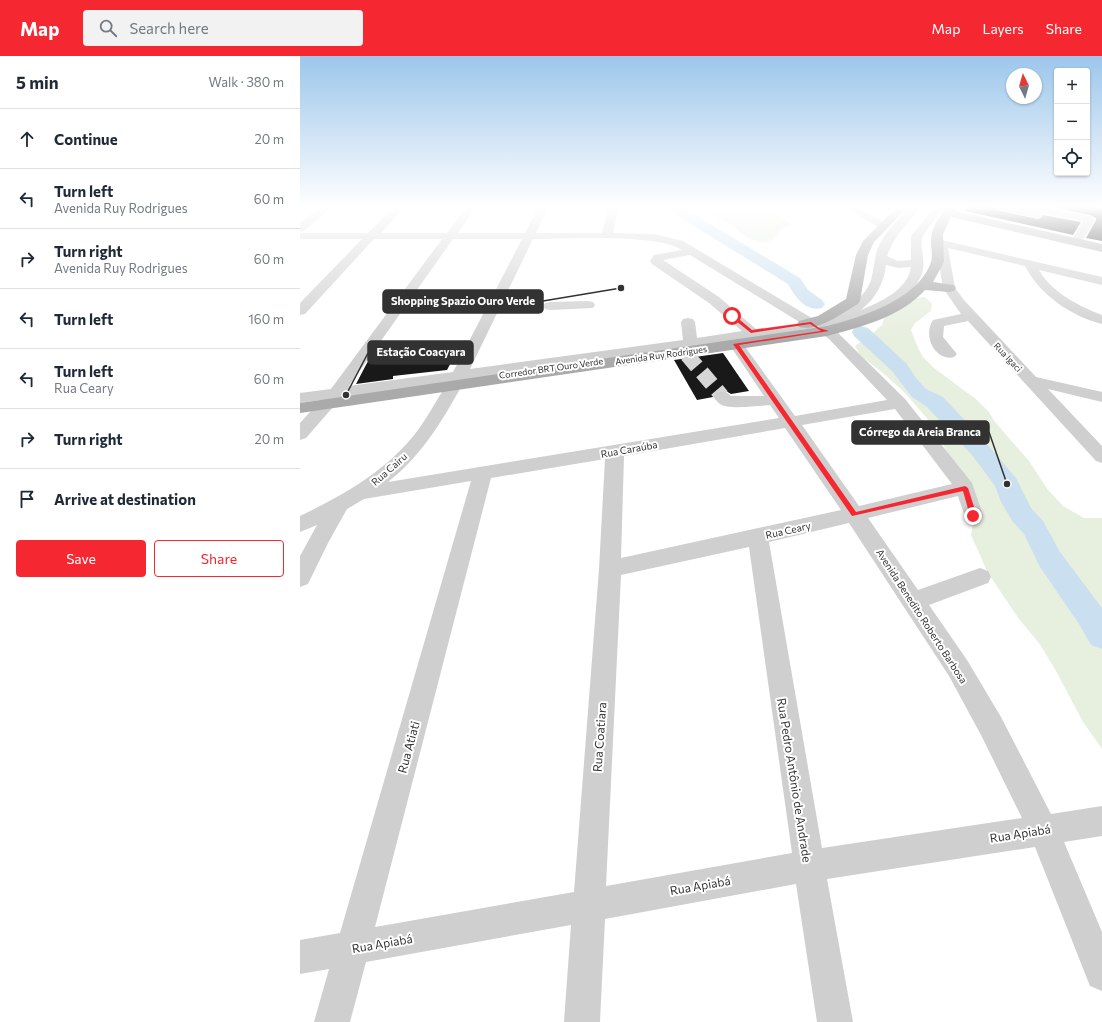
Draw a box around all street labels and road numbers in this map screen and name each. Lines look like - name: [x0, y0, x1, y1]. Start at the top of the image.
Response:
- street label: Rua Igaci: [992, 340, 1024, 374]
- street label: Avenida Ruy Rodrigues: [614, 343, 708, 367]
- street label: Corredor BRT Ouro Verde: [498, 355, 604, 381]
- street label: Rua Caraúba: [600, 438, 658, 460]
- street label: Rua Cairu: [369, 450, 409, 488]
- street label: Rua Ceary: [764, 519, 812, 541]
- street label: Avenida Benedito Roberto Barbosa: [874, 547, 970, 685]
- street label: Rua Pedro Antônio de Andrade: [775, 697, 815, 863]
- street label: Rua Coatiara: [590, 702, 608, 772]
- street label: Rua Atiati: [394, 719, 422, 775]
- street label: Rua Apiabá: [989, 821, 1051, 845]
- street label: Rua Apiabá: [669, 873, 731, 897]
- street label: Rua Apiabá: [351, 931, 413, 955]

